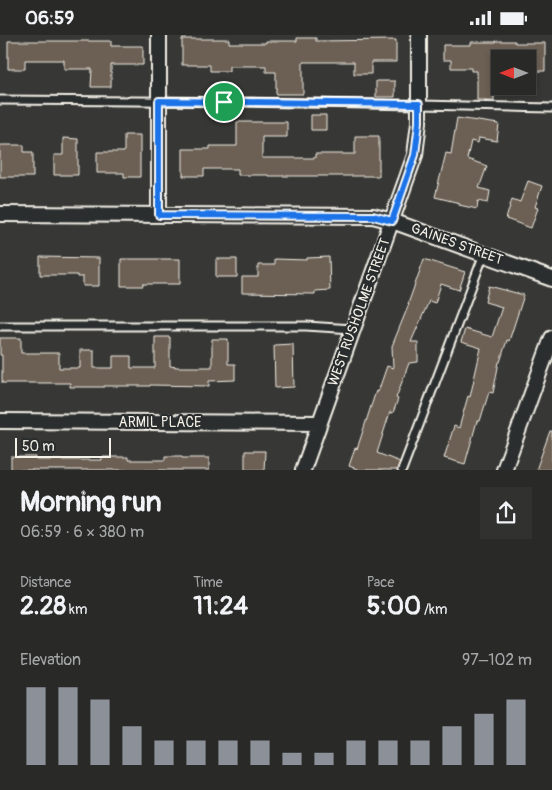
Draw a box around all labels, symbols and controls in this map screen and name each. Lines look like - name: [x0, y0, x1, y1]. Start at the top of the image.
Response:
- text: 06:59: [25, 6, 74, 30]
- north arrow: [491, 50, 536, 95]
- map controls: [491, 50, 536, 95]
- pin: [203, 81, 245, 123]
- icon: arrive: [210, 88, 238, 116]
- street label: GAINES STREET: [409, 219, 506, 269]
- street label: WEST RUSHOLME STREET: [324, 236, 394, 388]
- street label: ARMIL PLACE: [119, 414, 201, 431]
- scale bar: [15, 435, 111, 458]
- text: 50 m: [22, 438, 55, 455]
- text: Morning run: [20, 485, 162, 520]
- button: share: [480, 487, 532, 539]
- text: 06:59 · 6 × 380 m: [20, 522, 144, 542]
- text: Distance: [20, 574, 71, 591]
- text: Time: [193, 574, 223, 591]
- text: Pace: [367, 574, 394, 591]
- text: 2.28: [20, 591, 66, 622]
- text: 11:24: [193, 591, 248, 622]
- text: 5:00: [367, 591, 421, 622]
- text: km: [66, 601, 87, 618]
- text: /km: [421, 601, 447, 618]
- text: Elevation: [20, 650, 81, 670]
- text: 97–102 m: [462, 650, 532, 670]

